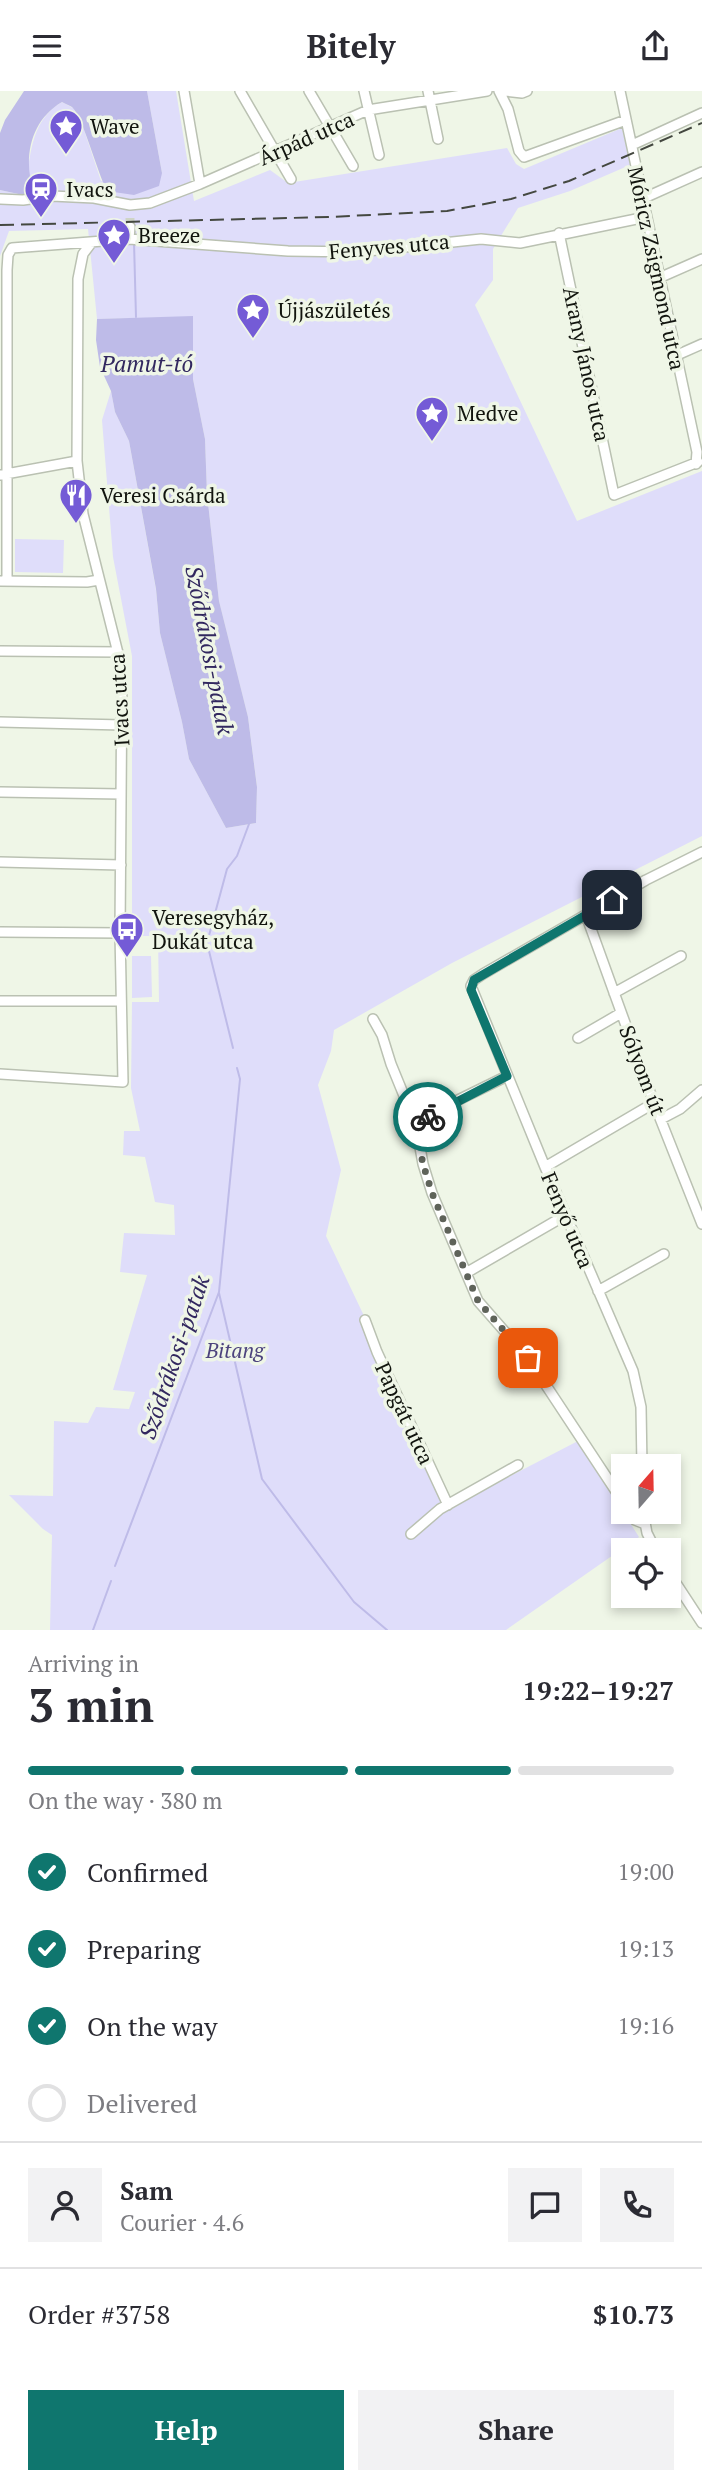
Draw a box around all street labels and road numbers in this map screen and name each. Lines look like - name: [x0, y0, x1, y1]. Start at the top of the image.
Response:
- street label: Árpád utca: [254, 104, 359, 172]
- street label: Móricz Zsigmond utca: [622, 164, 692, 373]
- street label: Fenyves utca: [328, 227, 451, 265]
- street label: Arany János utca: [557, 284, 617, 444]
- street label: Ivacs utca: [103, 653, 135, 747]
- street label: Sólyom út: [613, 1021, 673, 1119]
- street label: Fenyő utca: [535, 1168, 601, 1273]
- street label: Papgát utca: [369, 1357, 441, 1469]

